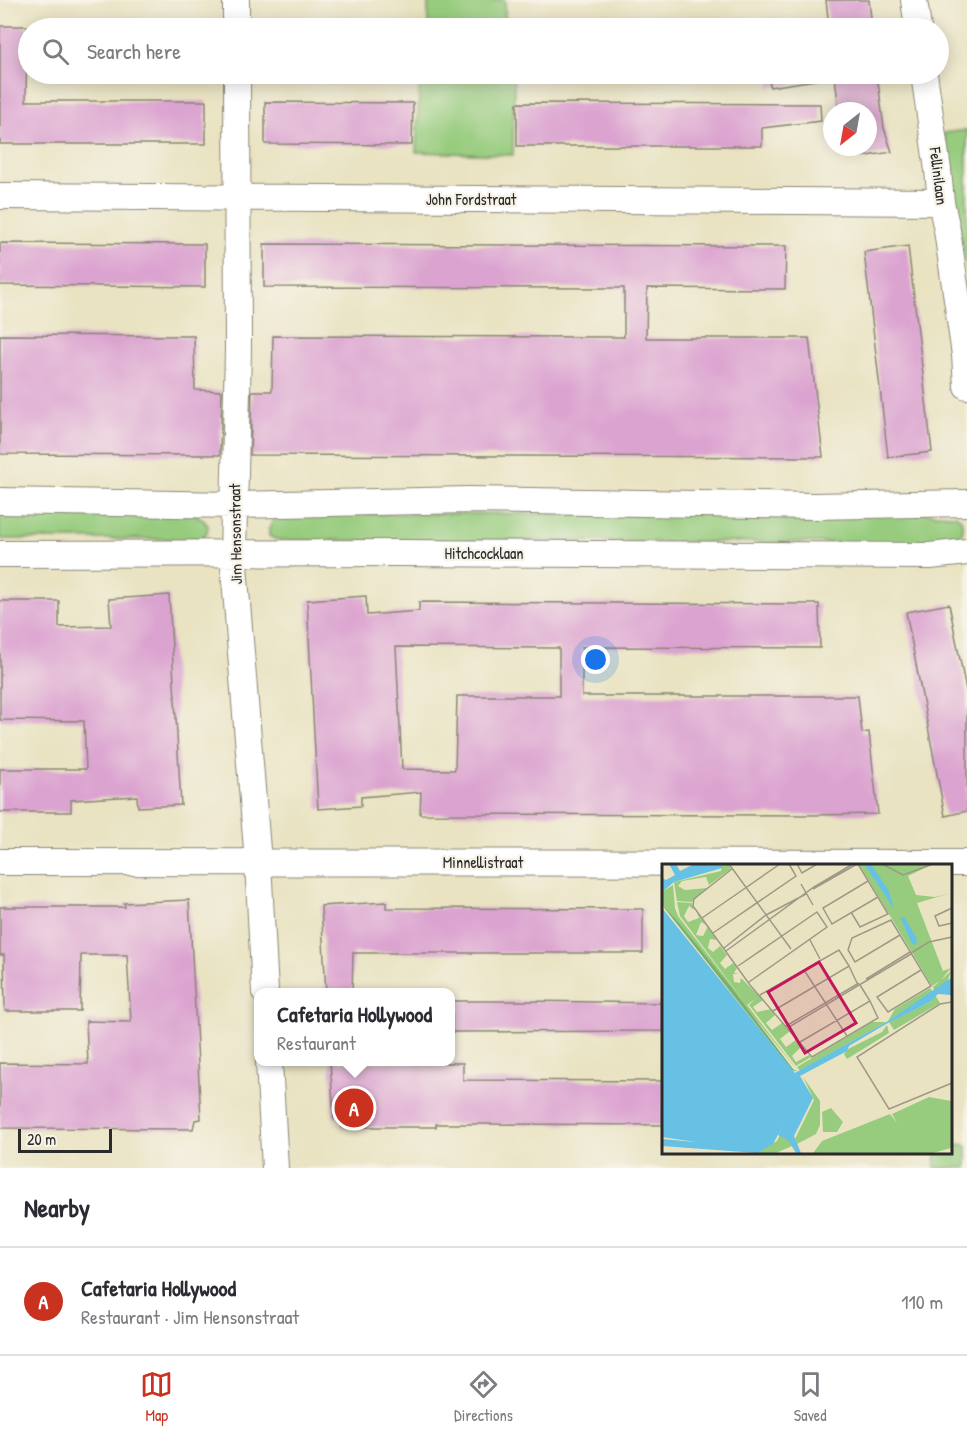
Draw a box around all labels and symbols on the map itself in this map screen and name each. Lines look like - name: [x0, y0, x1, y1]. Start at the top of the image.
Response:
- north arrow: [823, 102, 877, 156]
- street label: Fellinilaan: [924, 145, 953, 206]
- street label: John Fordstraat: [426, 188, 517, 210]
- street label: Jim Hensonstraat: [223, 483, 247, 585]
- street label: Hitchcocklaan: [444, 542, 524, 564]
- your location: [581, 645, 610, 674]
- street label: Minnellistraat: [443, 851, 524, 873]
- inset map: [662, 864, 952, 1153]
- pin: A: [334, 1086, 374, 1130]
- scale bar: [18, 1126, 112, 1154]

